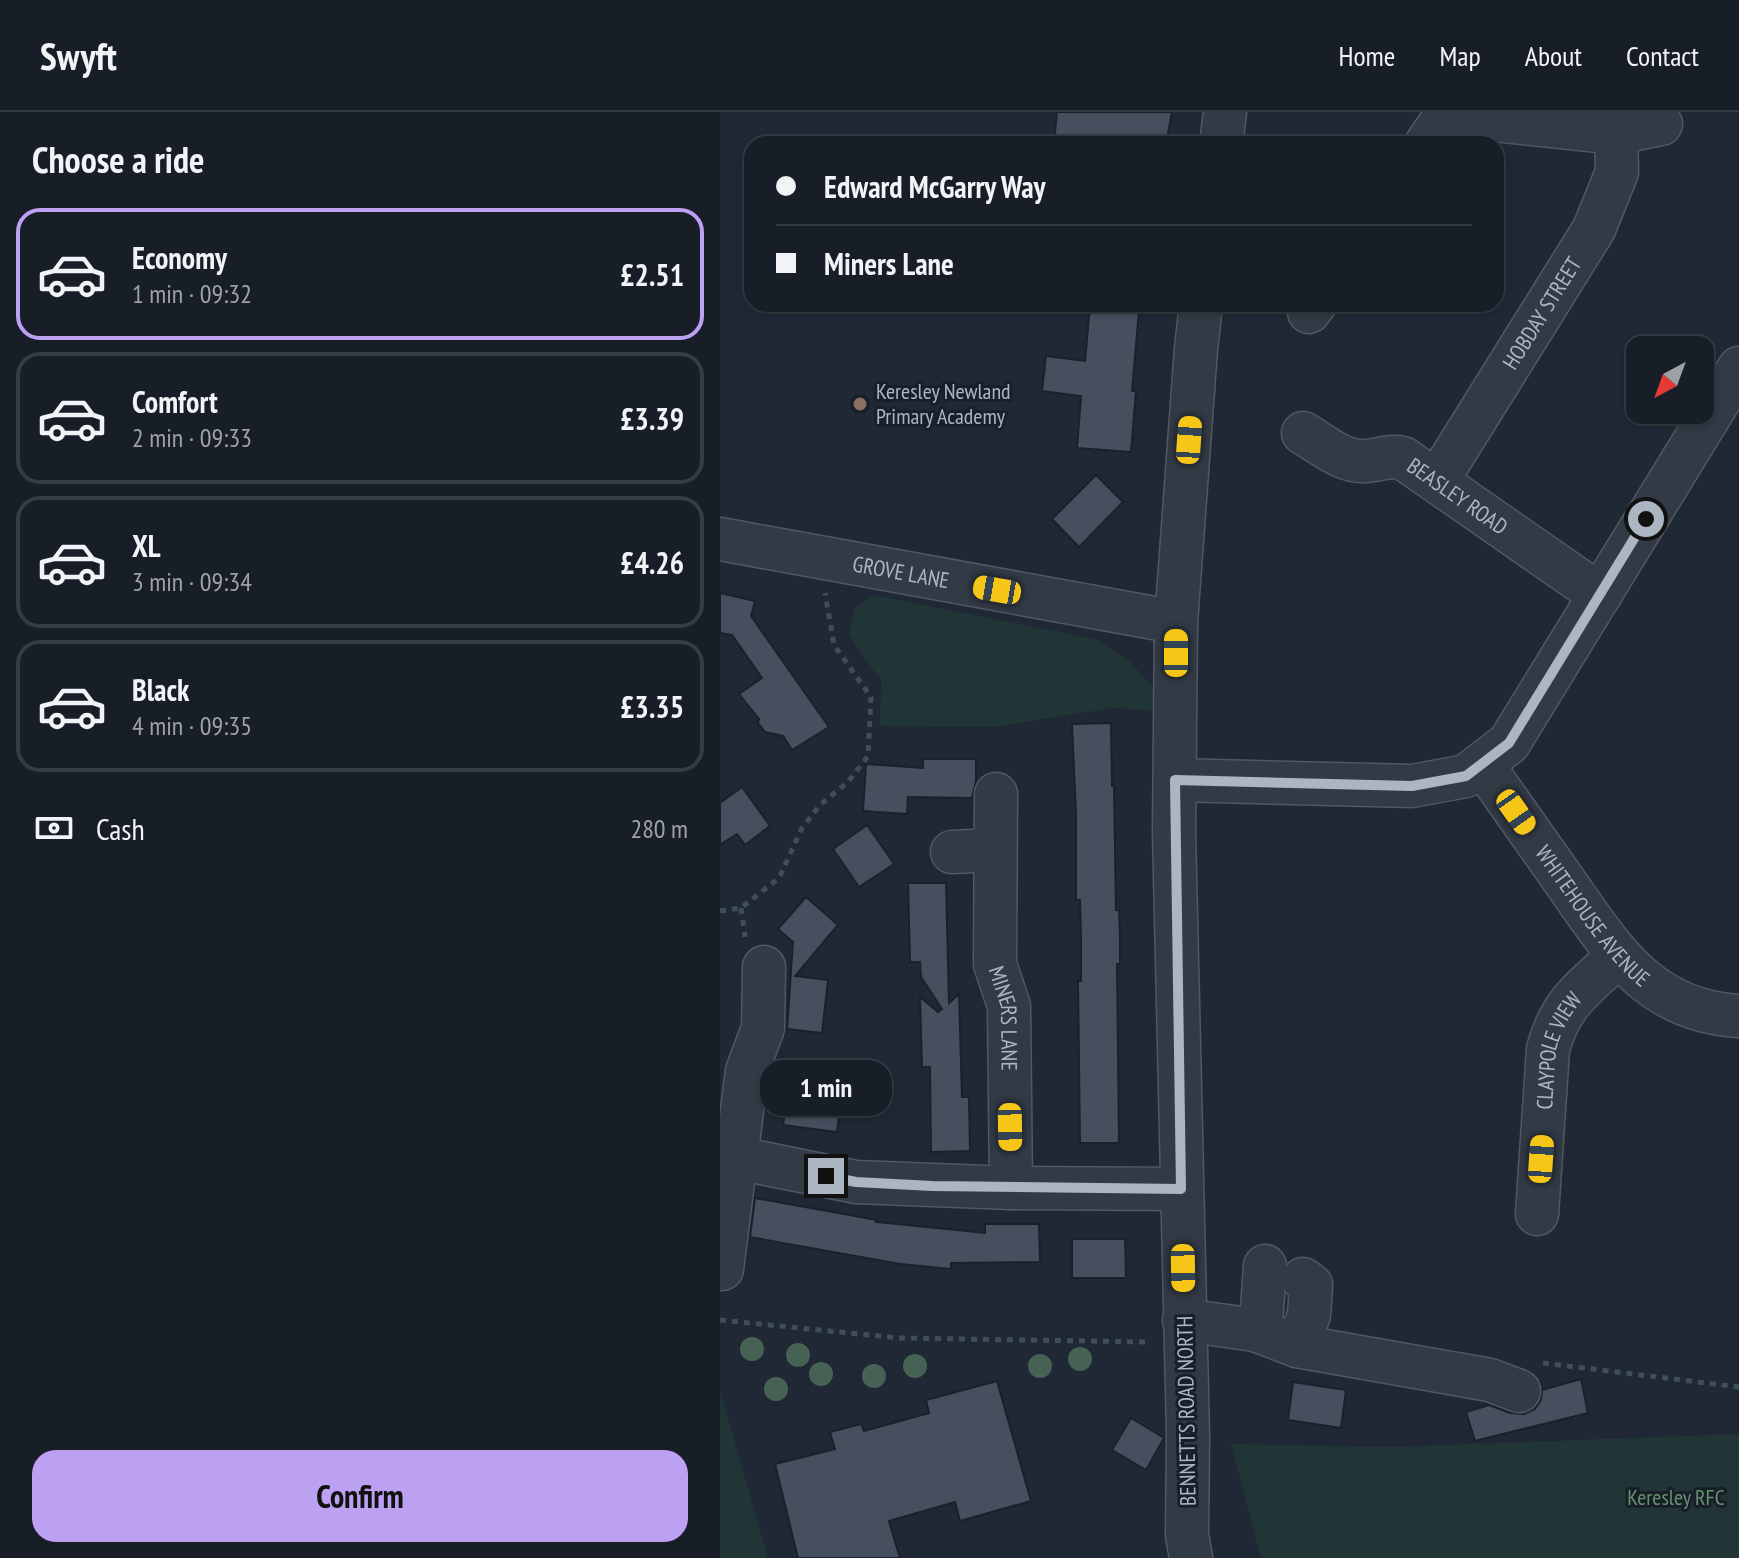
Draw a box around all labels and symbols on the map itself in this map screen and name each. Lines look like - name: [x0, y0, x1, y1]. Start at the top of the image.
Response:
- street label: HOBDAY STREET: [1496, 251, 1587, 374]
- north arrow: [1626, 336, 1714, 424]
- place label: Keresley Newland Primary Academy: [876, 377, 1011, 430]
- marker: Keresley Newland Primary Academy: [851, 395, 869, 413]
- car: [1175, 415, 1203, 465]
- street label: BEASLEY ROAD: [1402, 451, 1513, 541]
- route start: [1628, 501, 1664, 537]
- street label: GROVE LANE: [850, 549, 952, 594]
- car: [971, 574, 1023, 606]
- car: [1164, 629, 1188, 677]
- car: [1492, 785, 1540, 839]
- street label: WHITEHOUSE AVENUE: [1529, 840, 1656, 993]
- street label: MINERS LANE: [983, 962, 1024, 1071]
- street label: CLAYPOLE VIEW: [1530, 986, 1588, 1110]
- callout: 1 min: [760, 1060, 892, 1116]
- car: [998, 1103, 1022, 1151]
- car: [1527, 1134, 1555, 1184]
- route end: [808, 1158, 844, 1194]
- car: [1171, 1244, 1195, 1292]
- street label: BENNETTS ROAD NORTH: [1170, 1316, 1202, 1506]
- park label: Keresley RFC: [1627, 1483, 1725, 1511]

